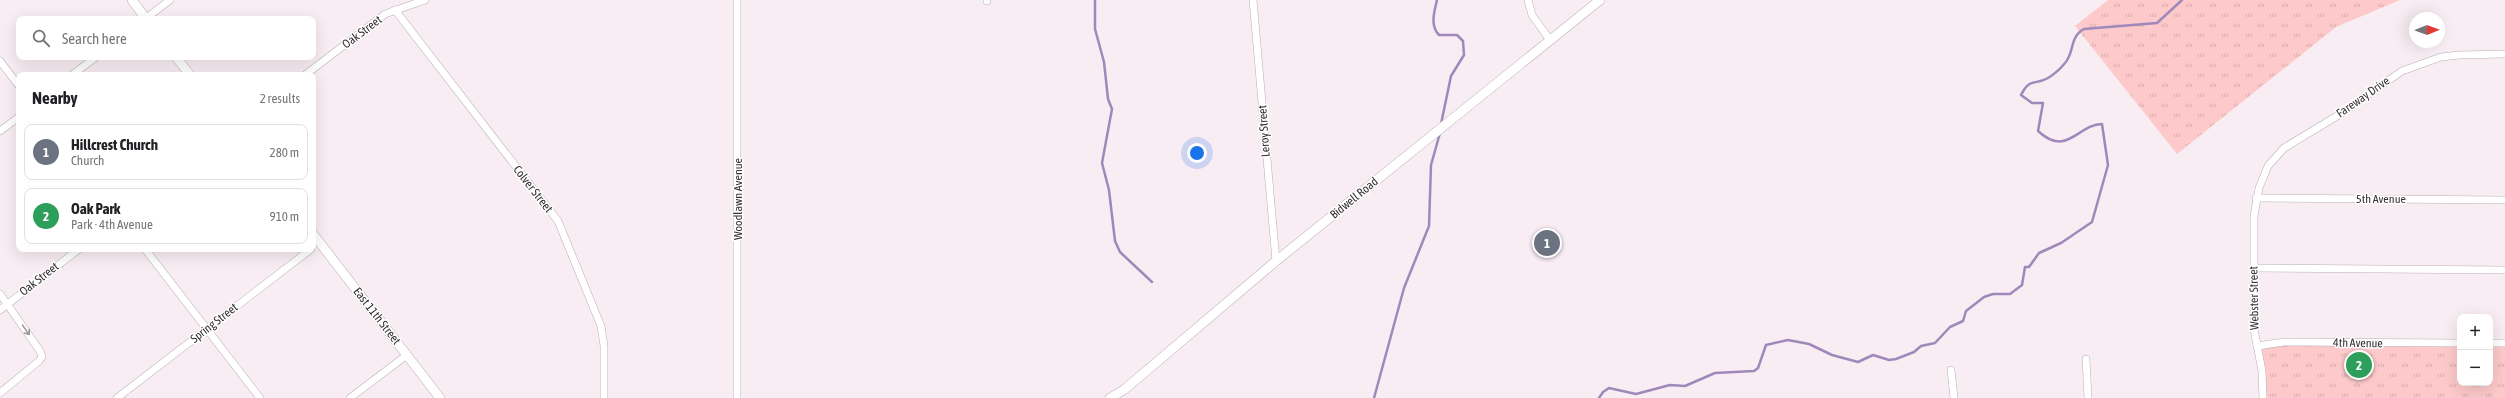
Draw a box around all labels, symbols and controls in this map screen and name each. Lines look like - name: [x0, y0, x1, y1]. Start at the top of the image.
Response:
- street label: Oak Street: [339, 12, 385, 51]
- north arrow: [2409, 12, 2445, 48]
- search box: [16, 16, 316, 60]
- icon: search: [30, 27, 52, 49]
- text: Search here: [62, 30, 127, 47]
- street label: Fareway Drive: [2334, 74, 2392, 120]
- text: Nearby: [32, 88, 78, 108]
- text: 2 results: [260, 91, 300, 106]
- street label: Leroy Street: [1255, 104, 1273, 157]
- text: Hillcrest Church: [71, 136, 158, 153]
- your location: [1187, 143, 1207, 163]
- text: 1: [43, 145, 49, 160]
- text: 280 m: [270, 145, 299, 160]
- text: Church: [71, 153, 104, 168]
- street label: Woodlawn Avenue: [731, 158, 745, 240]
- street label: Colver Street: [510, 163, 556, 216]
- street label: Bidwell Road: [1327, 174, 1381, 222]
- street label: 5th Avenue: [2356, 192, 2406, 206]
- text: Oak Park: [71, 200, 120, 217]
- text: 2: [43, 209, 49, 224]
- text: 910 m: [270, 209, 299, 224]
- text: Park · 4th Avenue: [71, 217, 153, 232]
- pin: 1: [1534, 228, 1560, 258]
- street label: Oak Street: [17, 259, 62, 299]
- street label: Webster Street: [2246, 265, 2262, 330]
- street label: East 11th Street: [350, 285, 404, 348]
- street label: Spring Street: [188, 300, 241, 346]
- map controls: [2457, 314, 2493, 386]
- button: +: [2457, 314, 2493, 350]
- one-way arrow: [21, 324, 30, 335]
- street label: 4th Avenue: [2333, 336, 2383, 350]
- pin: 2: [2346, 350, 2372, 380]
- button: −: [2457, 350, 2493, 386]

